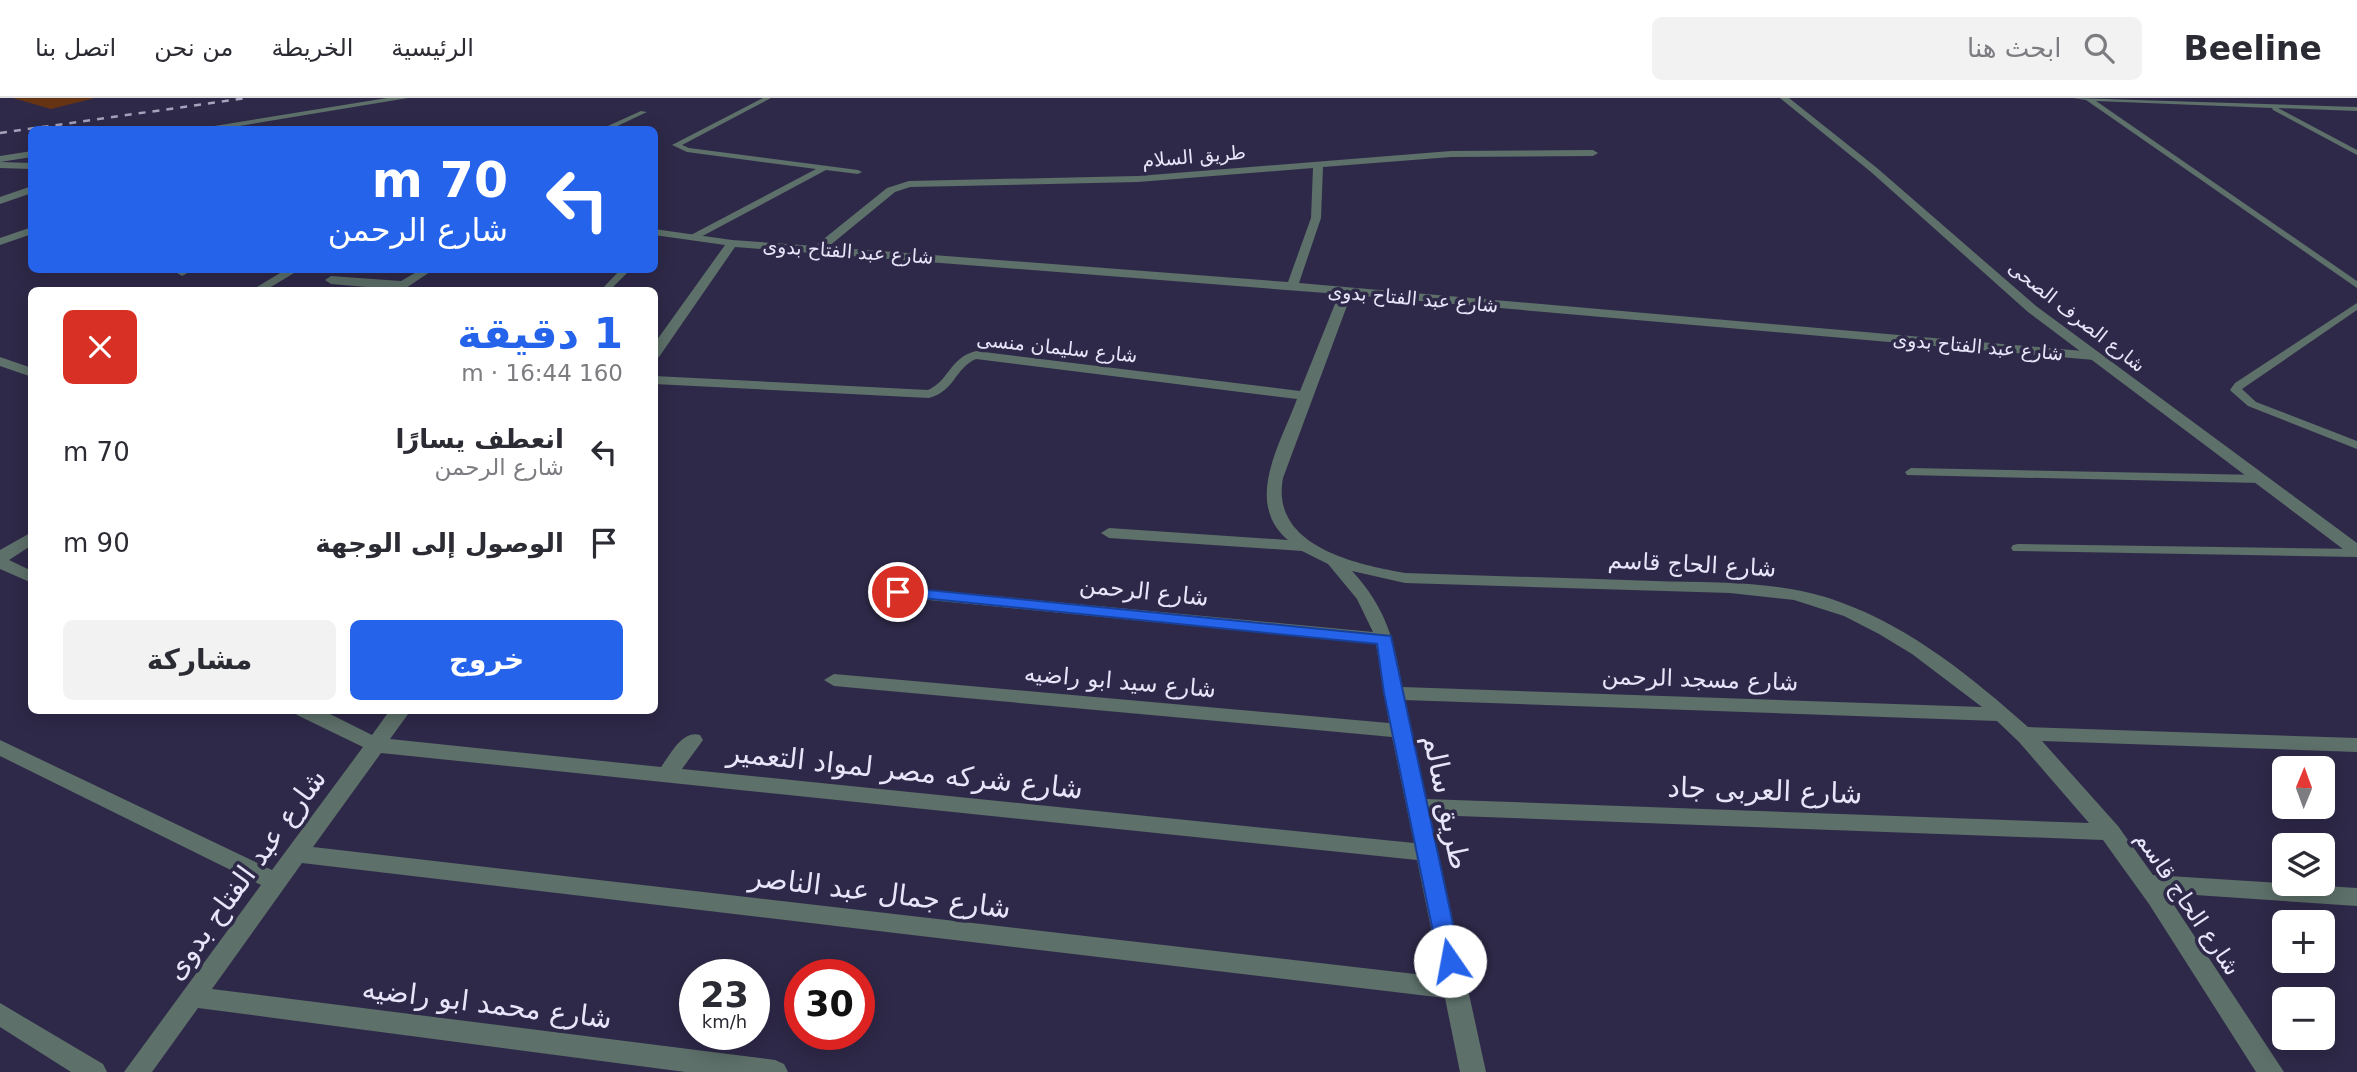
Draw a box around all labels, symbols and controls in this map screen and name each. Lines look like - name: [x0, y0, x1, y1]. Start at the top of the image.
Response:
- search box: [1652, 17, 2142, 80]
- icon: search: [2080, 29, 2118, 67]
- text: Beeline: [2184, 29, 2322, 68]
- text: ابحث هنا: [1967, 33, 2062, 63]
- text: اتصل بنا: [35, 34, 116, 62]
- text: من نحن: [154, 34, 233, 62]
- text: الخريطة: [271, 34, 353, 62]
- text: الرئيسية: [391, 34, 474, 62]
- street label: طريق السلام: [1141, 141, 1247, 172]
- text: 70 m: [372, 152, 508, 209]
- icon: left: [532, 154, 623, 245]
- text: شارع الرحمن: [328, 211, 508, 249]
- street label: شارع عبد الفتاح بدوى: [762, 234, 934, 269]
- street label: شارع الصرف الصحى: [2004, 256, 2150, 377]
- street label: شارع عبد الفتاح بدوى: [1327, 280, 1499, 317]
- text: 1 دقيقة: [457, 309, 623, 358]
- button: close: [63, 310, 137, 384]
- street label: شارع سليمان منسى: [975, 328, 1139, 367]
- street label: شارع عبد الفتاح بدوى: [1892, 328, 2064, 365]
- text: 160 m · 16:44: [461, 360, 623, 386]
- text: انعطف يسارًا: [395, 424, 564, 454]
- icon: left: [585, 433, 623, 471]
- text: 70 m: [63, 437, 130, 467]
- text: شارع الرحمن: [434, 454, 564, 480]
- icon: arrive: [585, 524, 623, 562]
- text: 90 m: [63, 528, 130, 558]
- text: الوصول إلى الوجهة: [315, 528, 564, 558]
- street label: شارع الحاج قاسم: [1607, 547, 1777, 582]
- pin: [868, 562, 928, 622]
- street label: شارع الرحمن: [1078, 571, 1210, 612]
- icon: arrive: [879, 573, 917, 611]
- button: مشاركة: [63, 620, 336, 700]
- button: خروج: [350, 620, 623, 700]
- street label: شارع سيد ابو راضيه: [1023, 660, 1217, 703]
- street label: شارع مسجد الرحمن: [1601, 663, 1799, 696]
- street label: طريق سالم: [1416, 732, 1477, 873]
- street label: شارع شركه مصر لمواد التعمير: [723, 735, 1084, 806]
- north arrow: [2272, 756, 2334, 819]
- map controls: [2272, 756, 2335, 1050]
- street label: شارع عبد الفتاح بدوى: [158, 763, 333, 986]
- street label: شارع العربى جاد: [1667, 771, 1863, 810]
- street label: شارع الحاج قاسم: [2129, 826, 2246, 981]
- button: layers: [2272, 833, 2335, 896]
- street label: شارع جمال عبد الناصر: [745, 860, 1013, 925]
- button: +: [2272, 910, 2335, 973]
- position arrow: [1413, 924, 1487, 998]
- speed limit sign: 30: [784, 959, 875, 1050]
- street label: شارع محمد ابو راضيه: [360, 972, 614, 1035]
- text: 23: [700, 975, 749, 1015]
- button: −: [2272, 987, 2335, 1050]
- text: km/h: [702, 1011, 747, 1032]

